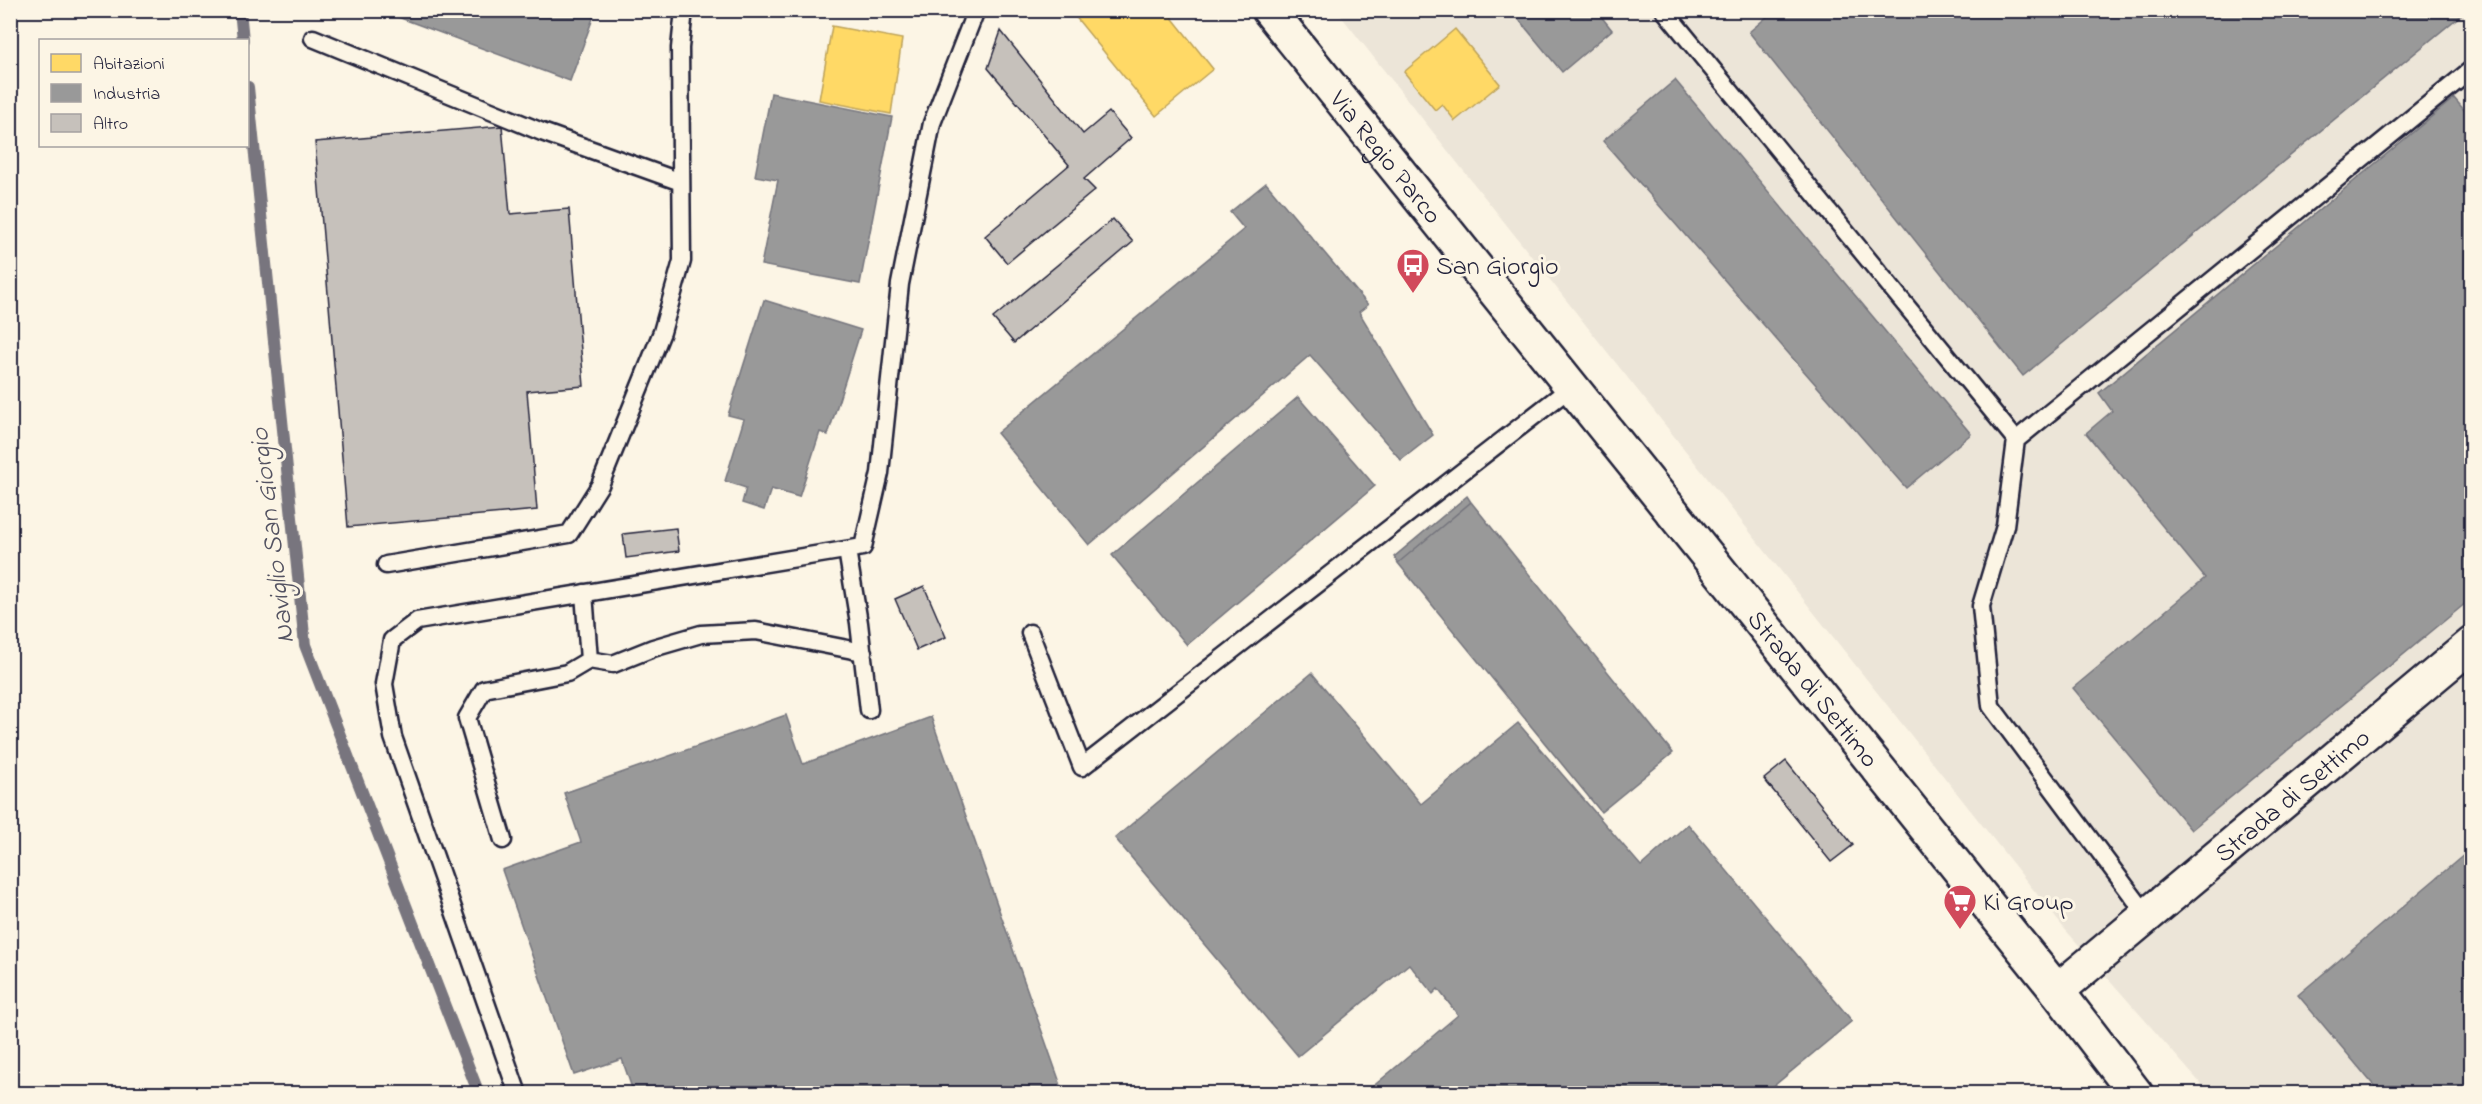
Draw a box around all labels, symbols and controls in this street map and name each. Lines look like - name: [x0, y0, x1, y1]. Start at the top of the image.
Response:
- legend: [39, 39, 249, 147]
- text: Abitazioni: [93, 52, 165, 78]
- text: Industria: [93, 82, 160, 108]
- street label: Via Regio Parco: [1318, 83, 1450, 233]
- text: Altro: [93, 112, 128, 138]
- bus stop icon: San Giorgio: [1395, 247, 1431, 294]
- place label: San Giorgio: [1436, 249, 1559, 287]
- water label: Naviglio San Giorgio: [241, 425, 307, 646]
- street label: Strada di Settimo: [1736, 603, 1887, 777]
- street label: Strada di Settimo: [2208, 721, 2380, 873]
- supermarket icon: Ki Group: [1942, 883, 1978, 930]
- place label: Ki Group: [1983, 885, 2074, 923]

